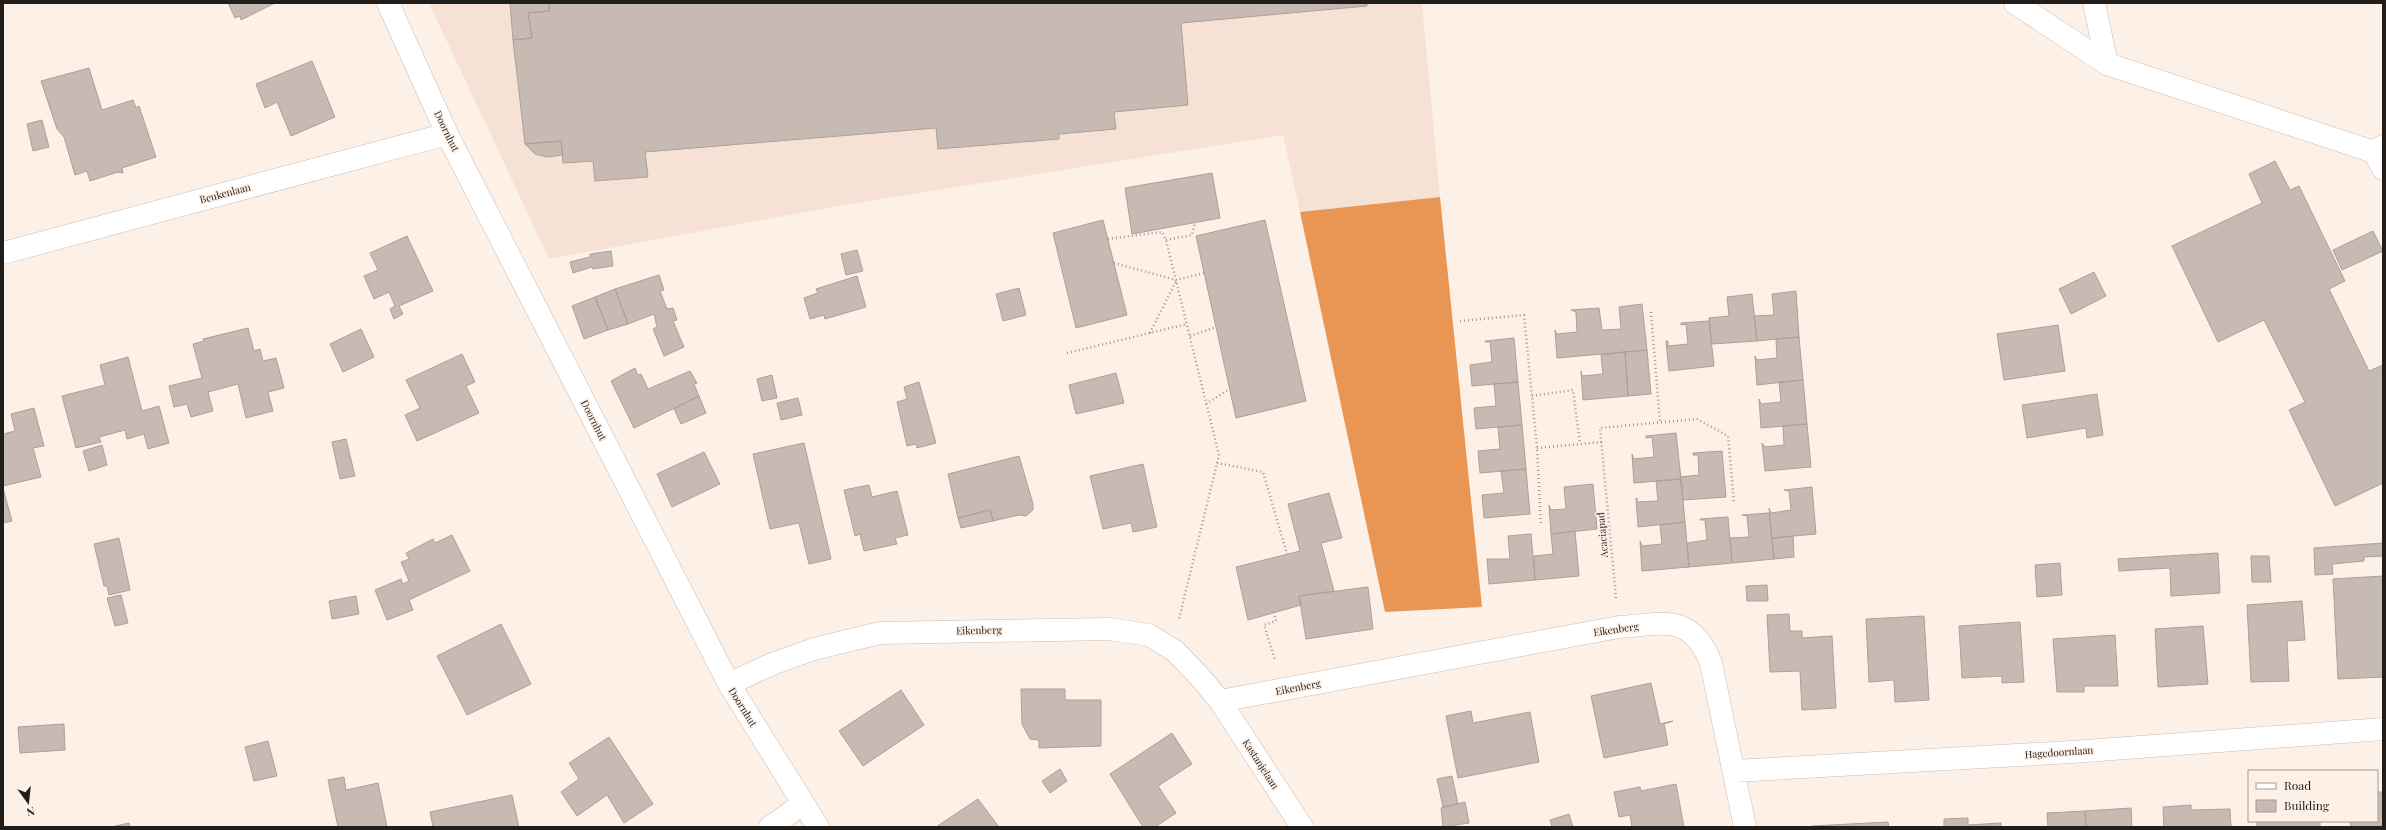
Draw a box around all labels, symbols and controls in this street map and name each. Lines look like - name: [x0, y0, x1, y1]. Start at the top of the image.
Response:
- street label: Doornhut: [431, 108, 463, 154]
- street label: Beukenlaan: [198, 179, 252, 207]
- street label: Doornhut: [578, 397, 610, 443]
- street label: Acaciapad: [1593, 512, 1611, 559]
- street label: Eikenberg: [1592, 619, 1640, 639]
- street label: Eikenberg: [956, 623, 1003, 637]
- street label: Eikenberg: [1274, 676, 1322, 698]
- street label: Doornhut: [725, 685, 761, 730]
- street label: Kastanjelaan: [1240, 736, 1282, 792]
- street label: Hagedoornlaan: [2024, 743, 2094, 761]
- legend: [2248, 770, 2378, 822]
- text: Road: [2284, 777, 2311, 793]
- north arrow: [8, 782, 48, 822]
- text: Building: [2284, 797, 2330, 813]
- text: N: [25, 804, 36, 820]

